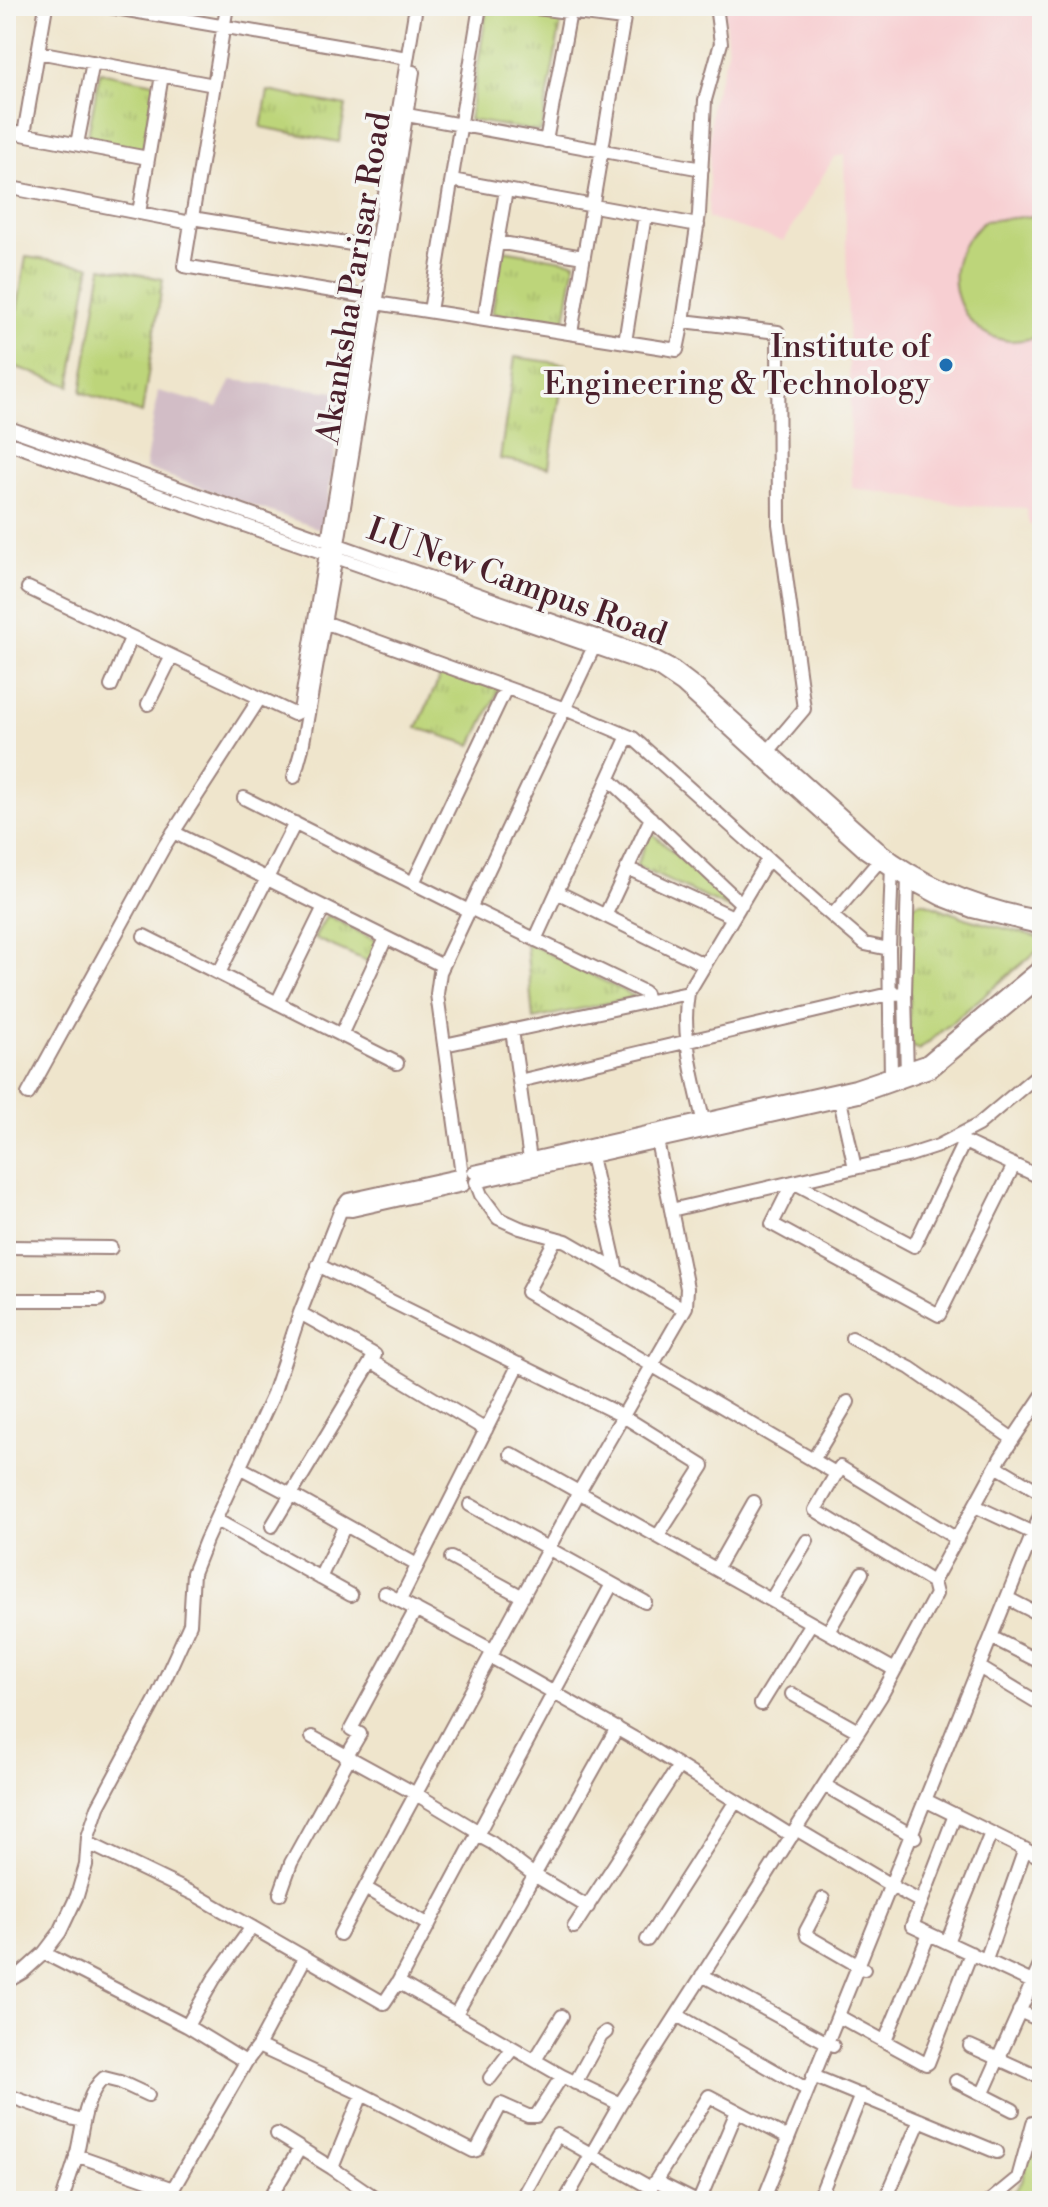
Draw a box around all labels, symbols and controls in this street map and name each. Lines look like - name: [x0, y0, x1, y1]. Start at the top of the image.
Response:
- street label: Akanksha Parisar Road: [308, 109, 400, 448]
- place label: Institute of Engineering & Technology: [543, 327, 931, 404]
- marker: Institute of Engineering & Technology: [937, 356, 955, 374]
- street label: LU New Campus Road: [362, 509, 672, 655]

